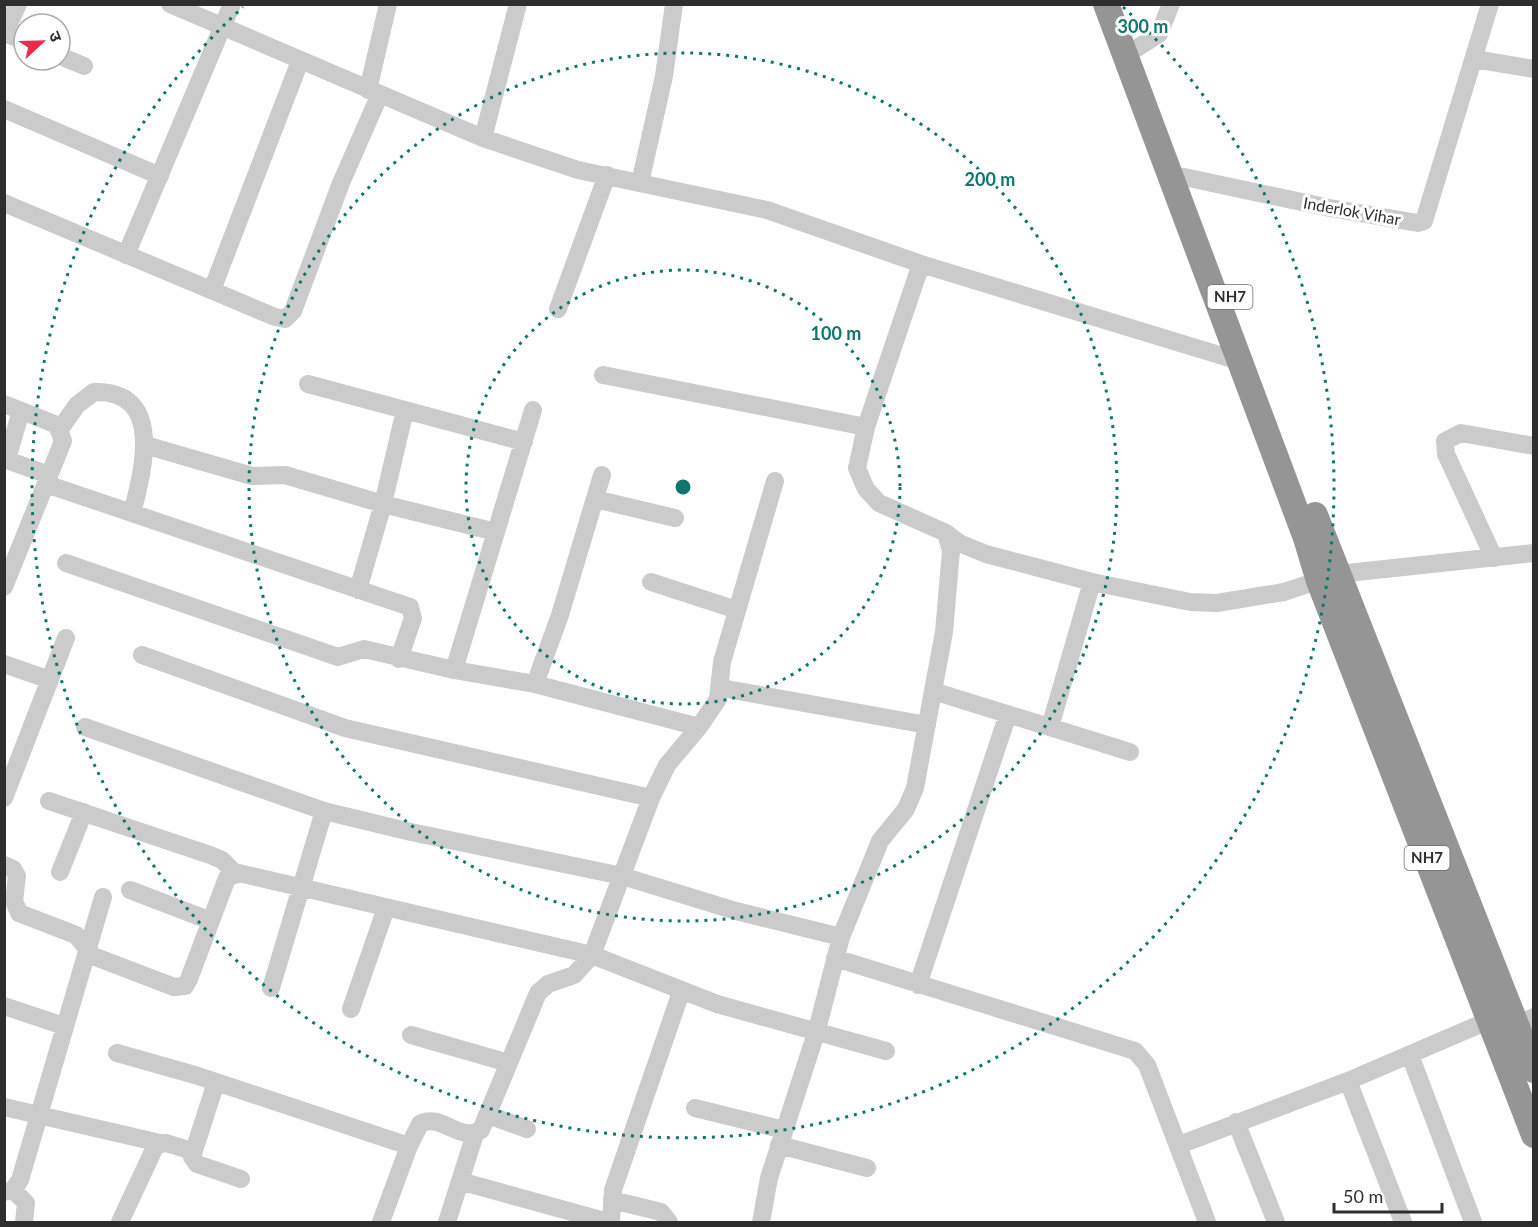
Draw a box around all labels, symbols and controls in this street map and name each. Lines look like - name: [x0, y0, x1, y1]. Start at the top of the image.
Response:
- north arrow: [12, 12, 72, 72]
- text: 300 m: [1118, 15, 1168, 37]
- text: उ: [46, 28, 67, 45]
- text: 200 m: [965, 168, 1015, 190]
- street label: Inderlok Vihar: [1302, 193, 1402, 228]
- road number: NH7: [1208, 285, 1252, 309]
- text: 100 m: [811, 322, 861, 344]
- centre of rings: [673, 477, 693, 497]
- road number: NH7: [1404, 846, 1450, 870]
- scale bar: [1334, 1176, 1442, 1214]
- text: 50 m: [1343, 1185, 1383, 1207]

